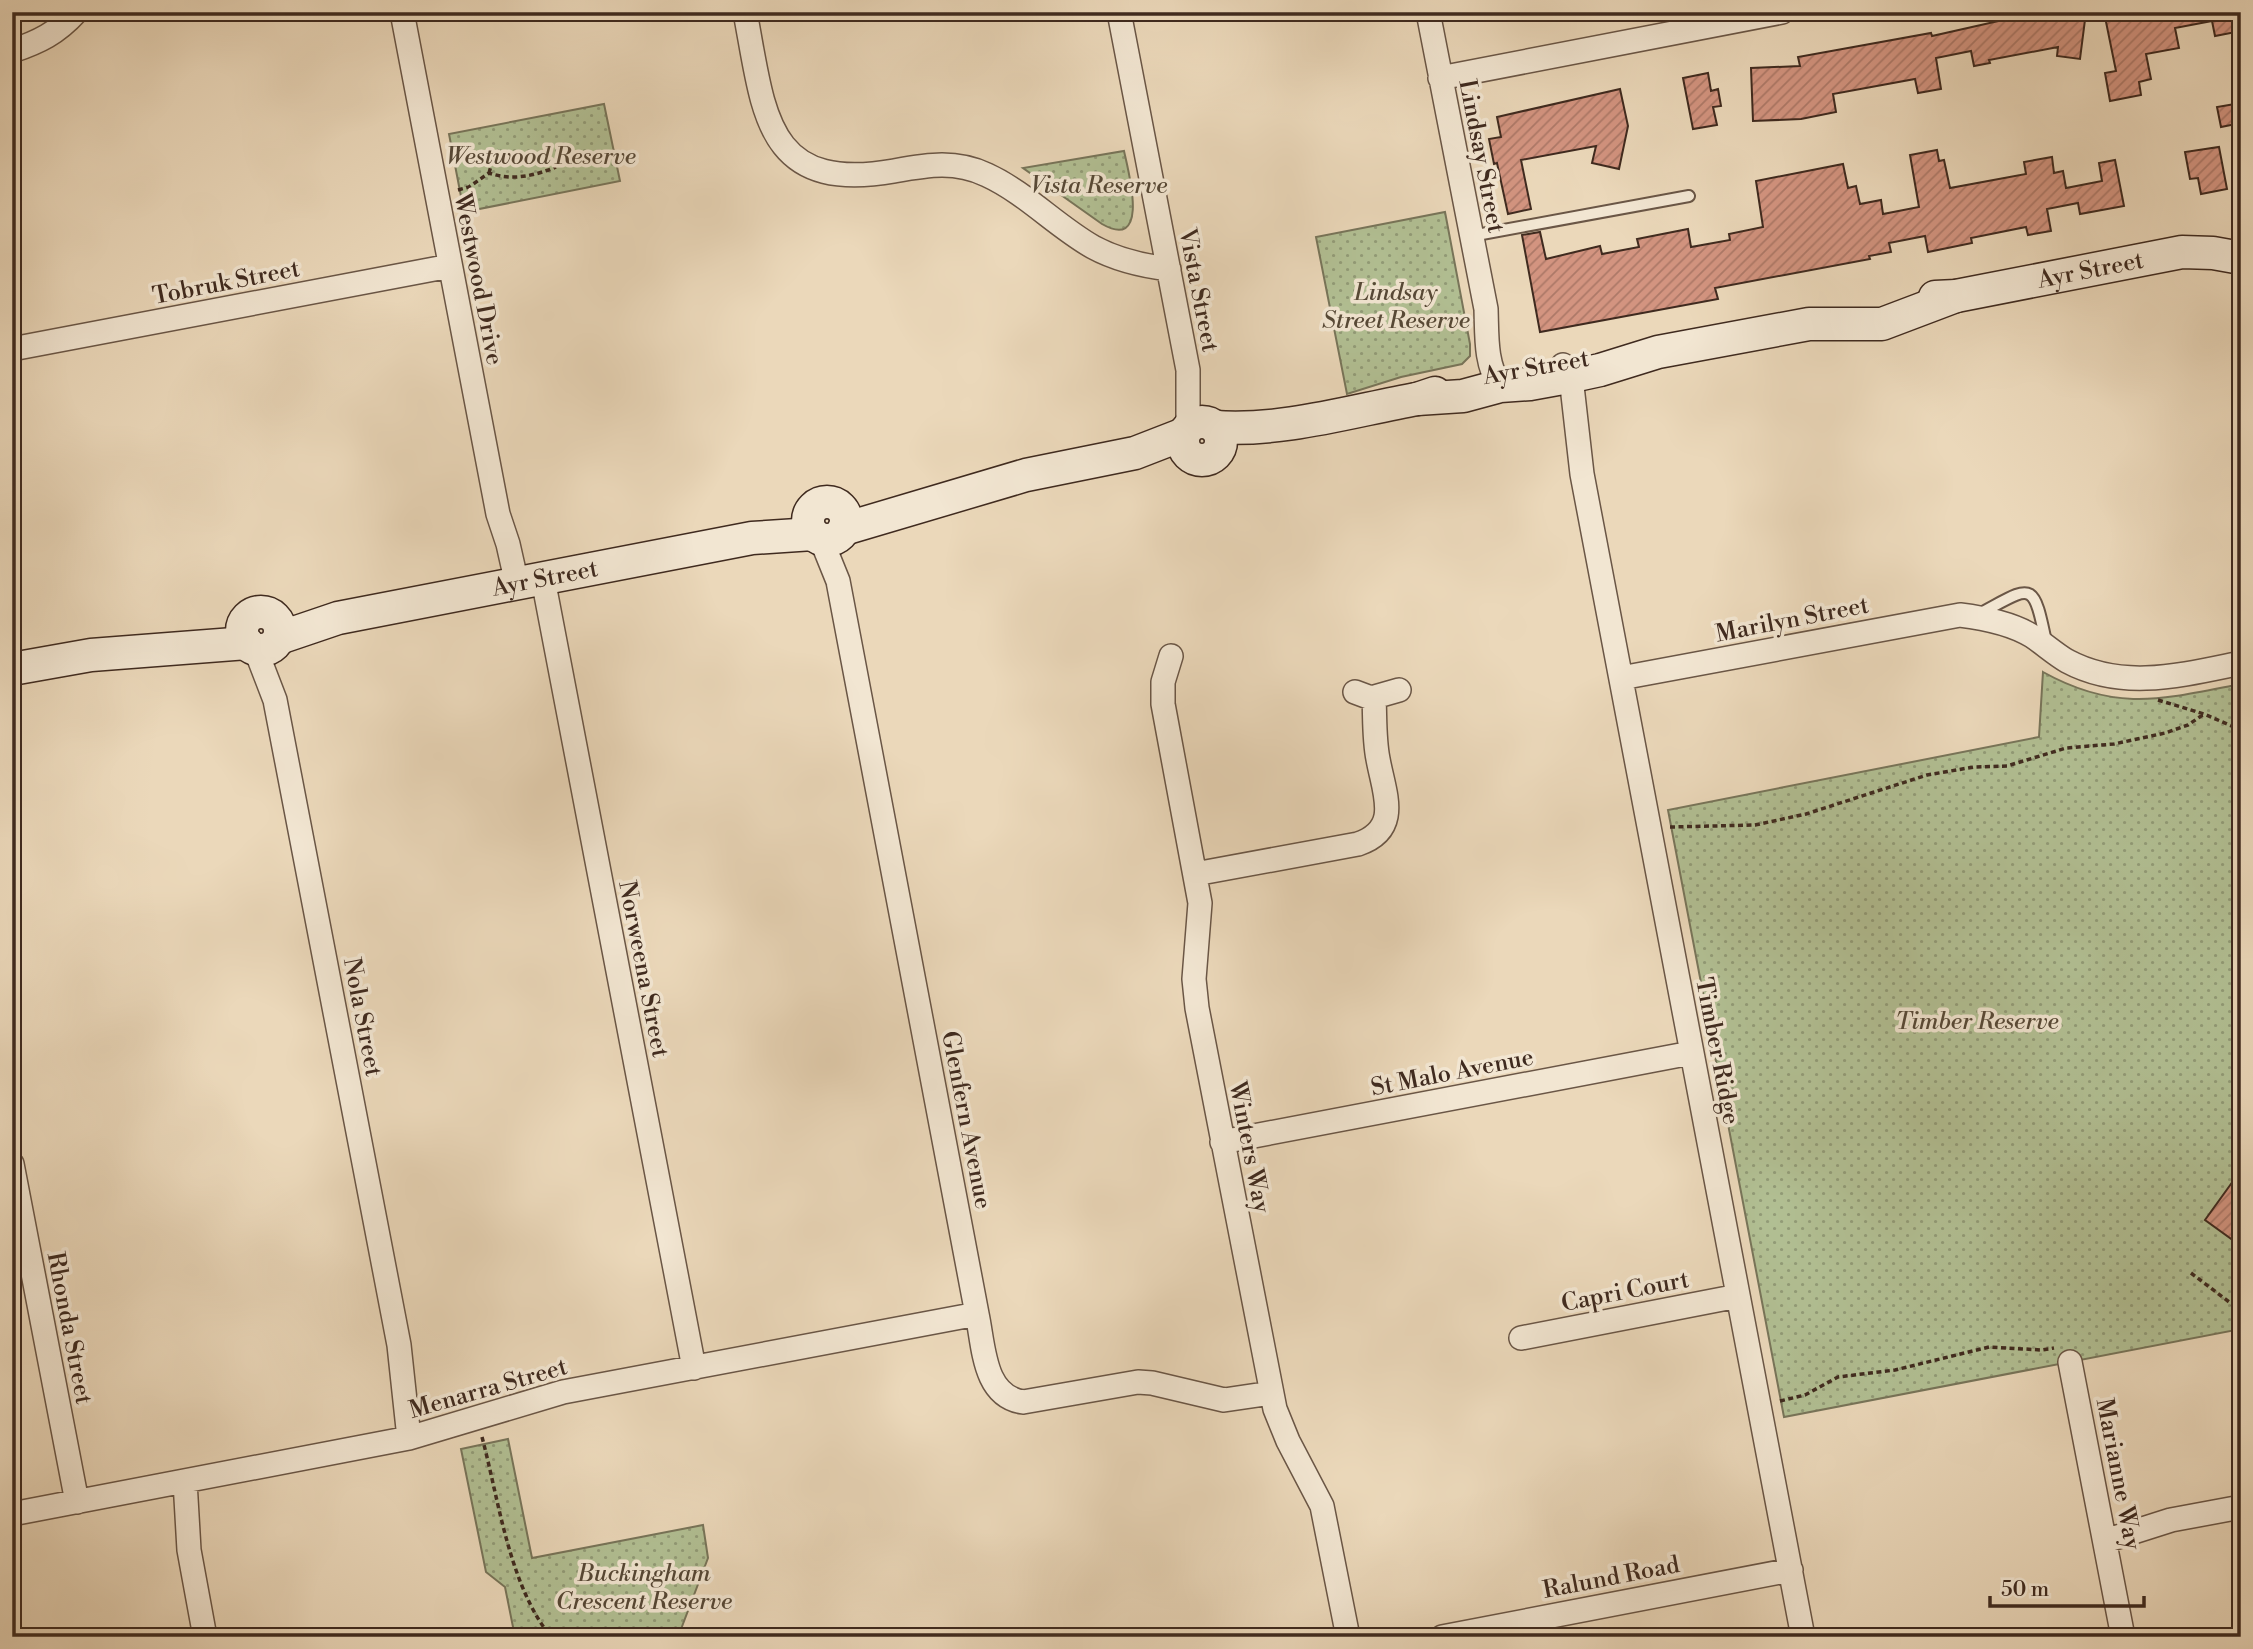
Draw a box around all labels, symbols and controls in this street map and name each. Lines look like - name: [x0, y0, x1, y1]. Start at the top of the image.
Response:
- street label: Lindsay Street: [1451, 77, 1511, 236]
- park label: Westwood Reserve: [446, 142, 636, 172]
- park label: Vista Reserve: [1031, 171, 1168, 201]
- street label: Westwood Drive: [446, 190, 509, 368]
- street label: Vista Street: [1171, 225, 1225, 355]
- street label: Ayr Street: [2034, 246, 2147, 296]
- street label: Tobruk Street: [150, 254, 303, 312]
- park label: Lindsay Street Reserve: [1322, 278, 1470, 336]
- street label: Ayr Street: [1480, 344, 1592, 392]
- street label: Ayr Street: [489, 554, 601, 604]
- street label: Marilyn Street: [1713, 590, 1872, 650]
- street label: Norweena Street: [611, 878, 675, 1061]
- street label: Nola Street: [336, 955, 388, 1080]
- street label: Timber Ridge: [1688, 975, 1746, 1127]
- park label: Timber Reserve: [1895, 1007, 2059, 1037]
- street label: Glenfern Avenue: [934, 1029, 998, 1212]
- street label: St Malo Avenue: [1368, 1042, 1536, 1103]
- street label: Winters Way: [1221, 1078, 1277, 1216]
- street label: Rhonda Street: [40, 1249, 99, 1407]
- street label: Capri Court: [1559, 1265, 1692, 1319]
- street label: Menarra Street: [406, 1352, 571, 1426]
- street label: Marianne Way: [2089, 1396, 2147, 1553]
- street label: Ralund Road: [1540, 1550, 1682, 1606]
- park label: Buckingham Crescent Reserve: [556, 1559, 732, 1617]
- scale bar: [1990, 1565, 2144, 1609]
- text: 50 m: [2001, 1577, 2049, 1603]

